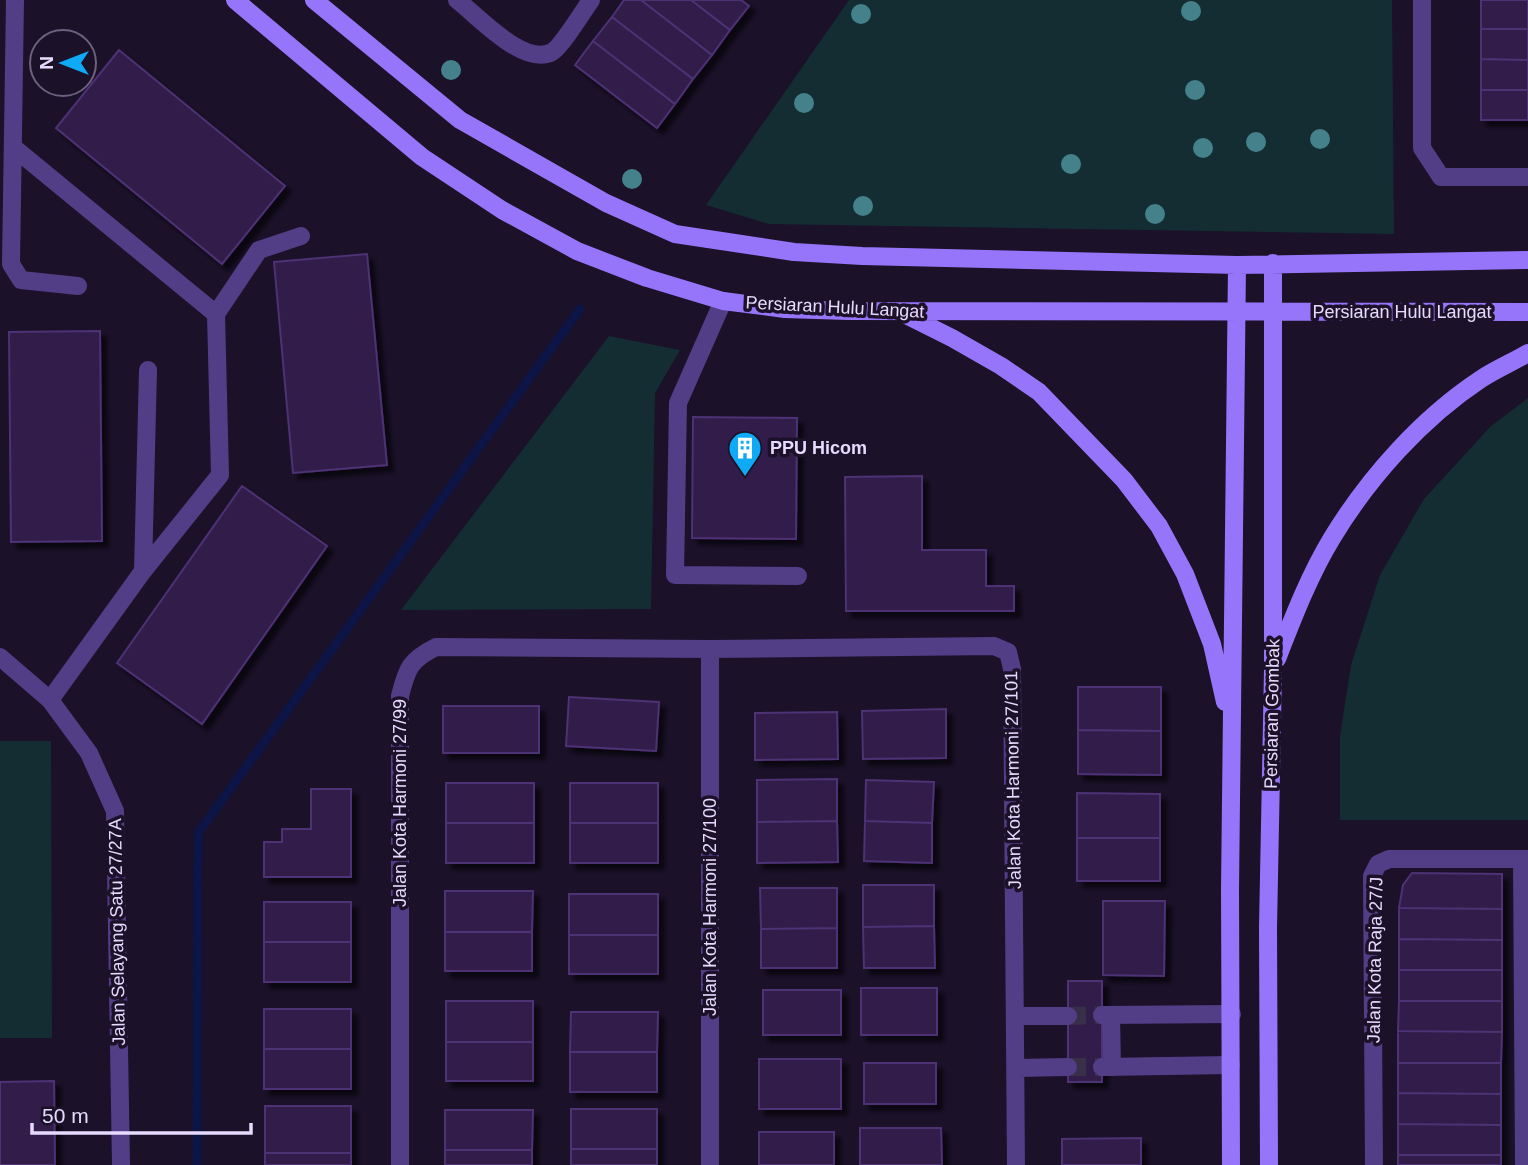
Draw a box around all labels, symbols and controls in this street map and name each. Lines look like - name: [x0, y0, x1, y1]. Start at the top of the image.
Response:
- north arrow: [28, 28, 98, 98]
- text: N: [36, 56, 57, 70]
- street label: Persiaran Hulu Langat: [745, 292, 925, 322]
- street label: Persiaran Hulu Langat: [1312, 302, 1492, 322]
- building icon: PPU Hicom: [726, 429, 764, 478]
- place label: PPU Hicom: [770, 438, 867, 458]
- street label: Persiaran Gombak: [1261, 638, 1283, 789]
- street label: Jalan Kota Harmoni 27/101: [1001, 671, 1025, 889]
- street label: Jalan Kota Harmoni 27/99: [390, 699, 410, 907]
- street label: Jalan Kota Harmoni 27/100: [700, 798, 720, 1016]
- street label: Jalan Selayang Satu 27/27A: [105, 818, 129, 1046]
- street label: Jalan Kota Raja 27/J: [1364, 877, 1386, 1043]
- scale bar: [32, 1092, 250, 1136]
- text: 50 m: [42, 1104, 89, 1127]

